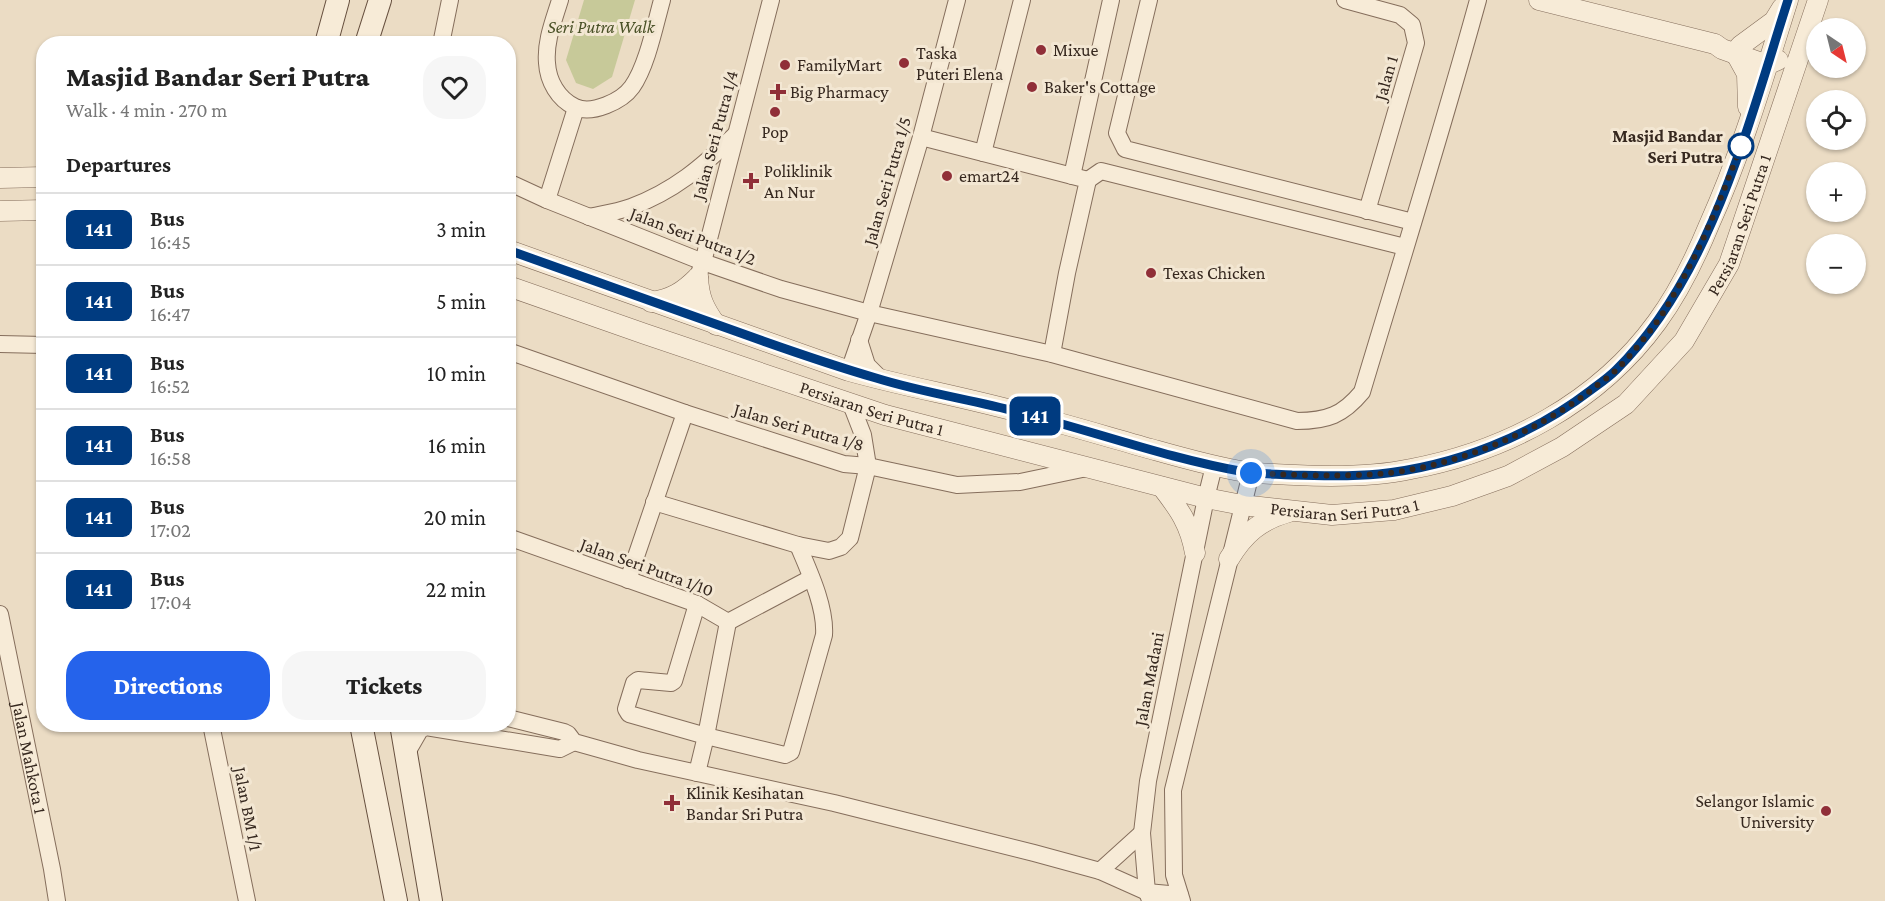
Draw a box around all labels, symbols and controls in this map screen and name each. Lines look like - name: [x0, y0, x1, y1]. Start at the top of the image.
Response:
- park label: Seri Putra Walk: [547, 17, 656, 37]
- north arrow: [1806, 18, 1866, 78]
- map controls: [1806, 18, 1866, 294]
- place label: Mixue: [1053, 40, 1098, 60]
- place label: Taska Puteri Elena: [916, 43, 1003, 84]
- marker: Mixue: [1034, 43, 1048, 57]
- street label: Jalan 1: [1370, 53, 1402, 105]
- place label: FamilyMart: [797, 55, 883, 75]
- button: heart: [423, 56, 486, 119]
- marker: Taska Puteri Elena: [897, 56, 911, 70]
- marker: FamilyMart: [778, 58, 792, 72]
- text: Masjid Bandar Seri Putra: [66, 61, 370, 92]
- street label: Jalan Seri Putra 1/4: [688, 68, 742, 204]
- place label: Baker's Cottage: [1044, 77, 1156, 97]
- marker: Baker's Cottage: [1025, 80, 1039, 94]
- place label: Big Pharmacy: [790, 82, 889, 102]
- marker: Big Pharmacy: [771, 85, 785, 99]
- button: locate: [1806, 90, 1866, 150]
- text: Walk · 4 min · 270 m: [66, 99, 227, 121]
- marker: Pop: [768, 105, 782, 119]
- street label: Jalan Seri Putra 1/5: [859, 114, 915, 250]
- place label: Pop: [761, 122, 789, 142]
- place label: Masjid Bandar Seri Putra: [1612, 126, 1723, 167]
- marker: Masjid Bandar Seri Putra: [1728, 133, 1754, 159]
- text: Departures: [66, 152, 171, 177]
- street label: Persiaran Seri Putra 1: [1703, 152, 1775, 299]
- place label: Poliklinik An Nur: [764, 161, 832, 202]
- button: +: [1806, 162, 1866, 222]
- place label: emart24: [959, 166, 1020, 186]
- marker: emart24: [940, 169, 954, 183]
- marker: Poliklinik An Nur: [742, 172, 760, 190]
- street label: Jalan Seri Putra 1/2: [625, 202, 759, 269]
- text: Bus: [150, 206, 184, 231]
- text: 141: [85, 217, 113, 241]
- text: 3 min: [436, 217, 486, 242]
- text: 16:45: [150, 231, 191, 253]
- button: −: [1806, 234, 1866, 294]
- place label: Texas Chicken: [1163, 263, 1266, 283]
- marker: Texas Chicken: [1144, 266, 1158, 280]
- text: Bus: [150, 278, 184, 303]
- text: 141: [85, 289, 113, 313]
- text: 5 min: [436, 289, 486, 314]
- text: 16:47: [150, 303, 190, 325]
- text: Bus: [150, 350, 184, 375]
- text: 141: [85, 361, 113, 385]
- text: 10 min: [427, 361, 486, 386]
- text: 16:52: [150, 375, 190, 397]
- street label: Persiaran Seri Putra 1: [797, 377, 946, 440]
- line badge: 141: [1000, 396, 1070, 436]
- street label: Jalan Seri Putra 1/8: [730, 398, 866, 455]
- text: 141: [1021, 404, 1049, 428]
- text: Bus: [150, 422, 184, 447]
- text: 141: [85, 433, 113, 457]
- text: 16 min: [428, 433, 486, 458]
- text: 16:58: [150, 447, 192, 469]
- your location: [1236, 458, 1266, 488]
- text: Bus: [150, 494, 184, 519]
- street label: Persiaran Seri Putra 1: [1269, 494, 1421, 525]
- text: 141: [85, 505, 113, 529]
- text: 20 min: [424, 505, 486, 530]
- text: 17:02: [150, 519, 191, 541]
- street label: Jalan Seri Putra 1/10: [576, 533, 716, 600]
- text: Bus: [150, 566, 184, 591]
- text: 141: [85, 577, 113, 601]
- text: 22 min: [426, 577, 486, 602]
- text: 17:04: [150, 591, 192, 613]
- street label: Jalan Madani: [1130, 630, 1168, 730]
- button: Directions: [66, 651, 270, 720]
- button: Tickets: [282, 651, 486, 720]
- street label: Jalan Mahkota 1: [8, 698, 51, 816]
- street label: Jalan BM 1/1: [230, 763, 266, 853]
- place label: Klinik Kesihatan Bandar Sri Putra: [686, 783, 804, 824]
- place label: Selangor Islamic University: [1695, 791, 1815, 832]
- marker: Klinik Kesihatan Bandar Sri Putra: [663, 794, 681, 812]
- marker: Selangor Islamic University: [1819, 804, 1833, 818]

